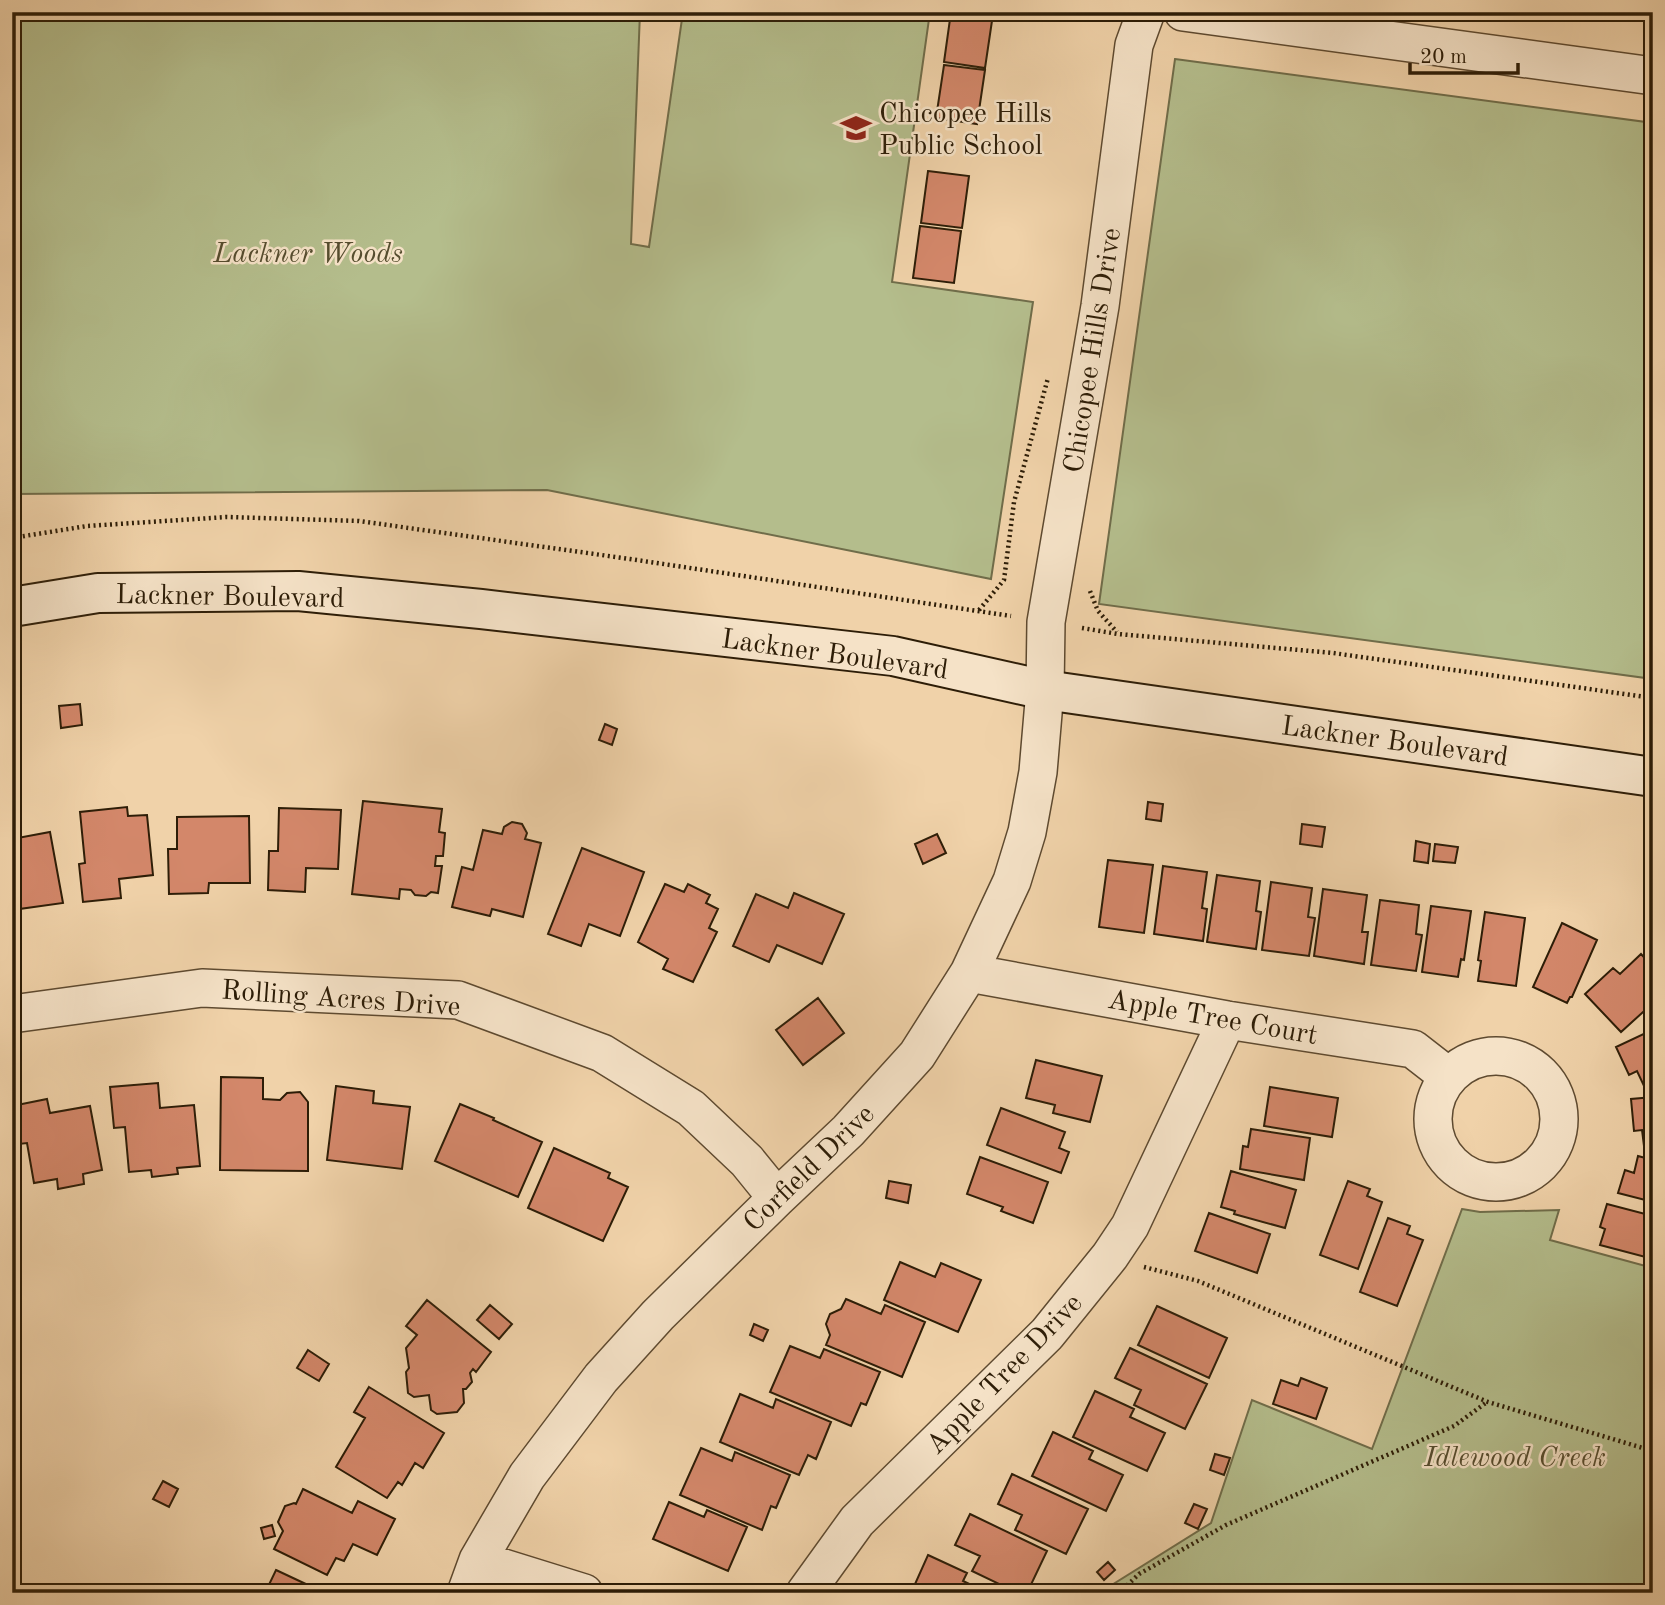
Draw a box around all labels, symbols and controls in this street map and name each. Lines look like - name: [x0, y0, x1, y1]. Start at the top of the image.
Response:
- scale bar: [1410, 32, 1518, 76]
- text: 20 m: [1420, 47, 1467, 68]
- place label: Chicopee Hills Public School: [879, 101, 1052, 161]
- school or university icon: Chicopee Hills Public School: [839, 111, 873, 145]
- street label: Chicopee Hills Drive: [1061, 226, 1127, 475]
- park label: Lackner Woods: [212, 241, 403, 269]
- street label: Lackner Boulevard: [115, 582, 345, 614]
- street label: Lackner Boulevard: [719, 626, 950, 686]
- street label: Lackner Boulevard: [1279, 713, 1510, 773]
- street label: Rolling Acres Drive: [220, 978, 461, 1022]
- street label: Apple Tree Court: [1105, 987, 1320, 1051]
- street label: Corfield Drive: [740, 1100, 881, 1238]
- street label: Apple Tree Drive: [922, 1289, 1089, 1461]
- park label: Idlewood Creek: [1423, 1445, 1606, 1473]

